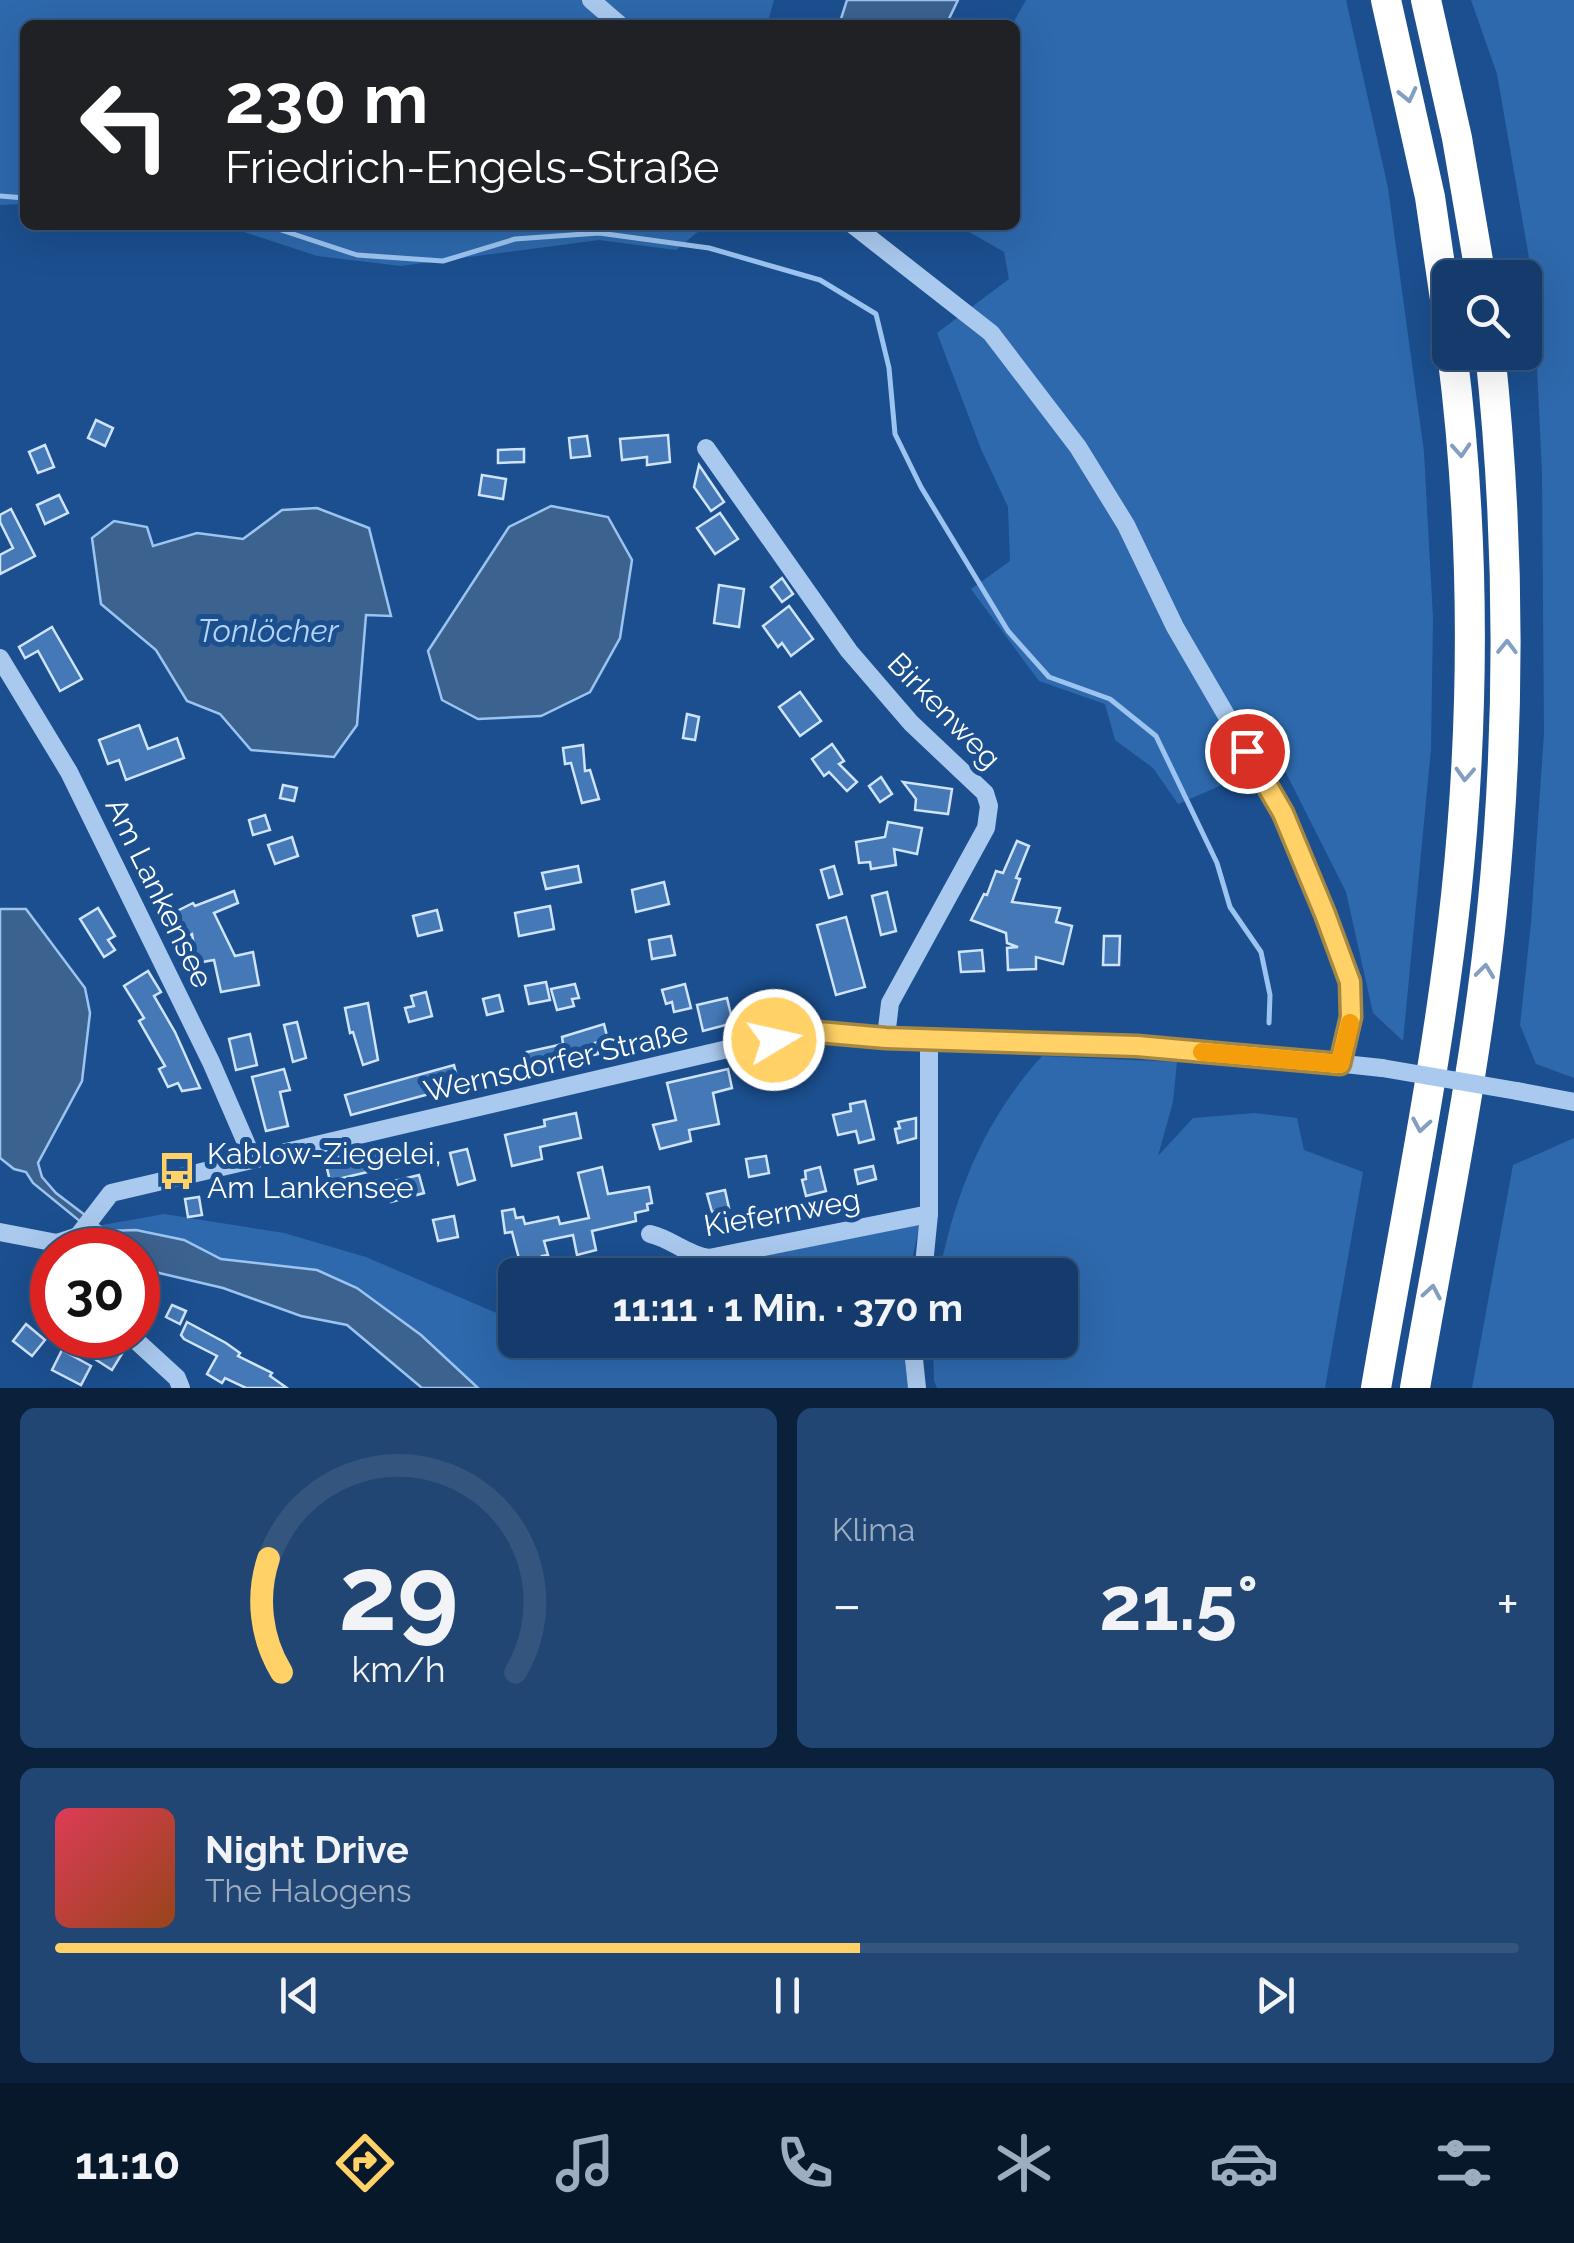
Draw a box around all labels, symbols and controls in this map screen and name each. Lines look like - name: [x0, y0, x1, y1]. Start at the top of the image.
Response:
- text: 230 m: [225, 57, 429, 139]
- icon: left: [60, 60, 190, 190]
- one-way arrow: [1397, 86, 1418, 103]
- text: Friedrich-Engels-Straße: [225, 141, 719, 194]
- map controls: [1432, 260, 1542, 370]
- button: search: [1432, 260, 1542, 370]
- one-way arrow: [1450, 442, 1472, 458]
- water label: Tonlöcher: [197, 612, 340, 649]
- one-way arrow: [1496, 639, 1518, 654]
- street label: Birkenweg: [881, 646, 1008, 776]
- pin: [1205, 709, 1290, 794]
- icon: arrive: [1220, 724, 1275, 779]
- one-way arrow: [1455, 767, 1476, 783]
- street label: Am Lankensee: [98, 792, 220, 993]
- one-way arrow: [1473, 963, 1494, 980]
- position arrow: [722, 988, 826, 1092]
- street label: Wernsdorfer Straße: [420, 1014, 691, 1109]
- one-way arrow: [1411, 1116, 1432, 1133]
- place label: Kablow-Ziegelei, Am Lankensee: [207, 1136, 441, 1205]
- bus stop icon: Kablow-Ziegelei, Am Lankensee: [156, 1150, 198, 1192]
- street label: Kiefernweg: [701, 1182, 863, 1243]
- speed limit sign: 30: [30, 1228, 160, 1358]
- one-way arrow: [1420, 1284, 1441, 1300]
- text: 11:11 · 1 Min. · 370 m: [613, 1285, 963, 1330]
- text: Klima: [832, 1511, 915, 1548]
- text: 29: [339, 1532, 458, 1654]
- text: 21.5°: [1099, 1559, 1258, 1648]
- text: −: [832, 1572, 862, 1637]
- text: +: [1496, 1572, 1519, 1637]
- text: km/h: [351, 1648, 446, 1690]
- text: Night Drive: [205, 1827, 409, 1872]
- text: The Halogens: [205, 1872, 411, 1909]
- icon: previous: [272, 1968, 327, 2023]
- icon: pause: [760, 1968, 815, 2023]
- icon: next: [1248, 1968, 1303, 2023]
- icon: directions: [330, 2128, 400, 2198]
- icon: music: [550, 2128, 620, 2198]
- icon: phone: [770, 2128, 840, 2198]
- icon: climate: [989, 2128, 1059, 2198]
- icon: car: [1209, 2128, 1279, 2198]
- icon: filters: [1429, 2128, 1499, 2198]
- text: 11:10: [75, 2137, 180, 2190]

